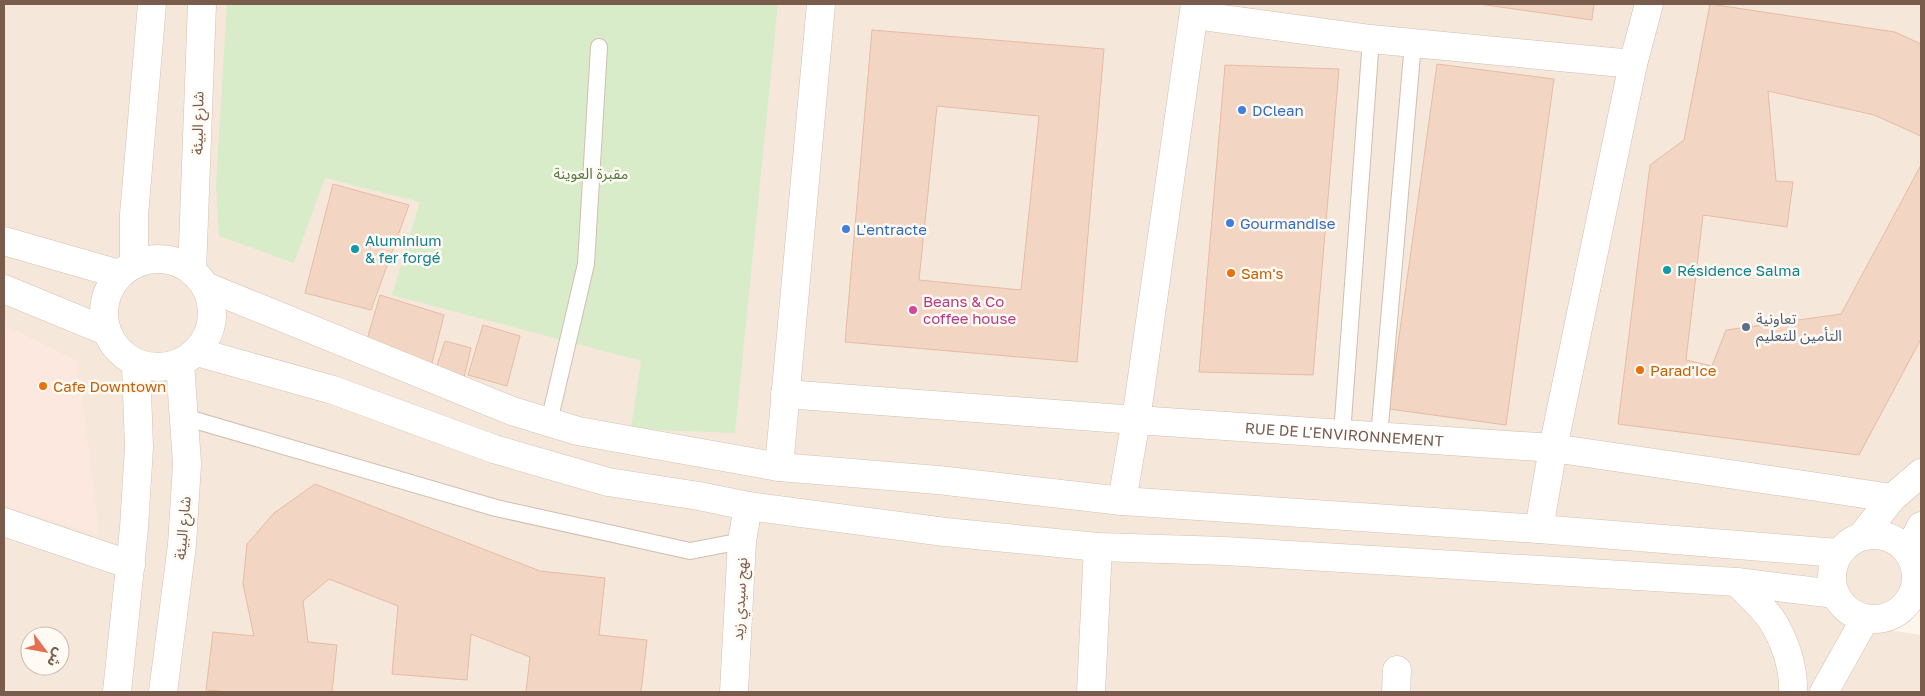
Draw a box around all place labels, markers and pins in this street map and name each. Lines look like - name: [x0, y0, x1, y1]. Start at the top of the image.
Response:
- place label: DClean: [1252, 101, 1304, 119]
- marker: DClean: [1236, 104, 1248, 116]
- place label: Gourmandise: [1240, 214, 1336, 232]
- marker: Gourmandise: [1224, 217, 1236, 229]
- place label: L'entracte: [856, 220, 927, 238]
- marker: L'entracte: [840, 223, 852, 235]
- place label: Aluminium & fer forgé: [365, 231, 442, 266]
- marker: Aluminium & fer forgé: [349, 243, 361, 255]
- place label: Résidence Salma: [1677, 261, 1800, 279]
- place label: Sam's: [1241, 264, 1284, 282]
- marker: Résidence Salma: [1661, 264, 1673, 276]
- marker: Sam's: [1225, 267, 1237, 279]
- place label: Beans & Co coffee house: [923, 292, 1016, 327]
- marker: Beans & Co coffee house: [907, 304, 919, 316]
- place label: تعاونية التأمين للتعليم: [1756, 309, 1842, 347]
- marker: تعاونية التأمين للتعليم: [1740, 321, 1752, 333]
- place label: Parad'Ice: [1650, 361, 1717, 379]
- marker: Parad'Ice: [1634, 364, 1646, 376]
- place label: Cafe Downtown: [53, 377, 166, 395]
- marker: Cafe Downtown: [37, 380, 49, 392]

